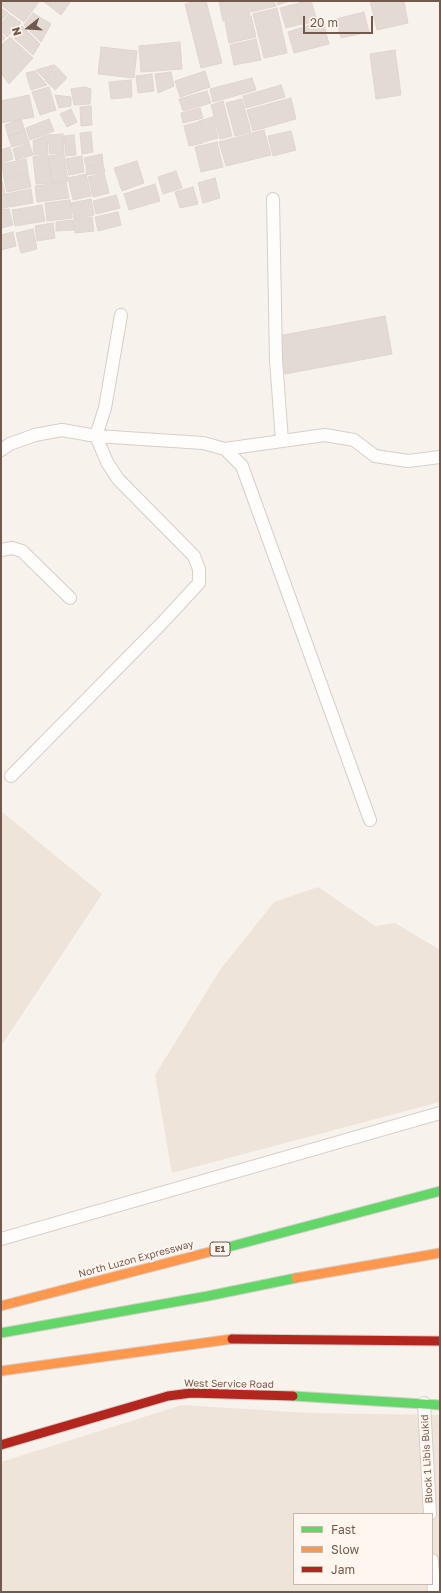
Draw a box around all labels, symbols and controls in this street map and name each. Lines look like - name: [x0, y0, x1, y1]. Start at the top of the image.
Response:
- north arrow: [8, 8, 48, 48]
- scale bar: [305, 8, 375, 34]
- text: 20 m: [310, 15, 338, 30]
- text: N: [9, 26, 23, 38]
- street label: North Luzon Expressway: [77, 1238, 195, 1280]
- road number: E1: [210, 1242, 230, 1256]
- street label: West Service Road: [184, 1377, 274, 1391]
- street label: Block 1 Libis Bukid: [419, 1414, 435, 1504]
- legend: [293, 1513, 433, 1585]
- text: Fast: [331, 1522, 356, 1537]
- text: Slow: [331, 1542, 359, 1557]
- text: Jam: [331, 1562, 355, 1577]

